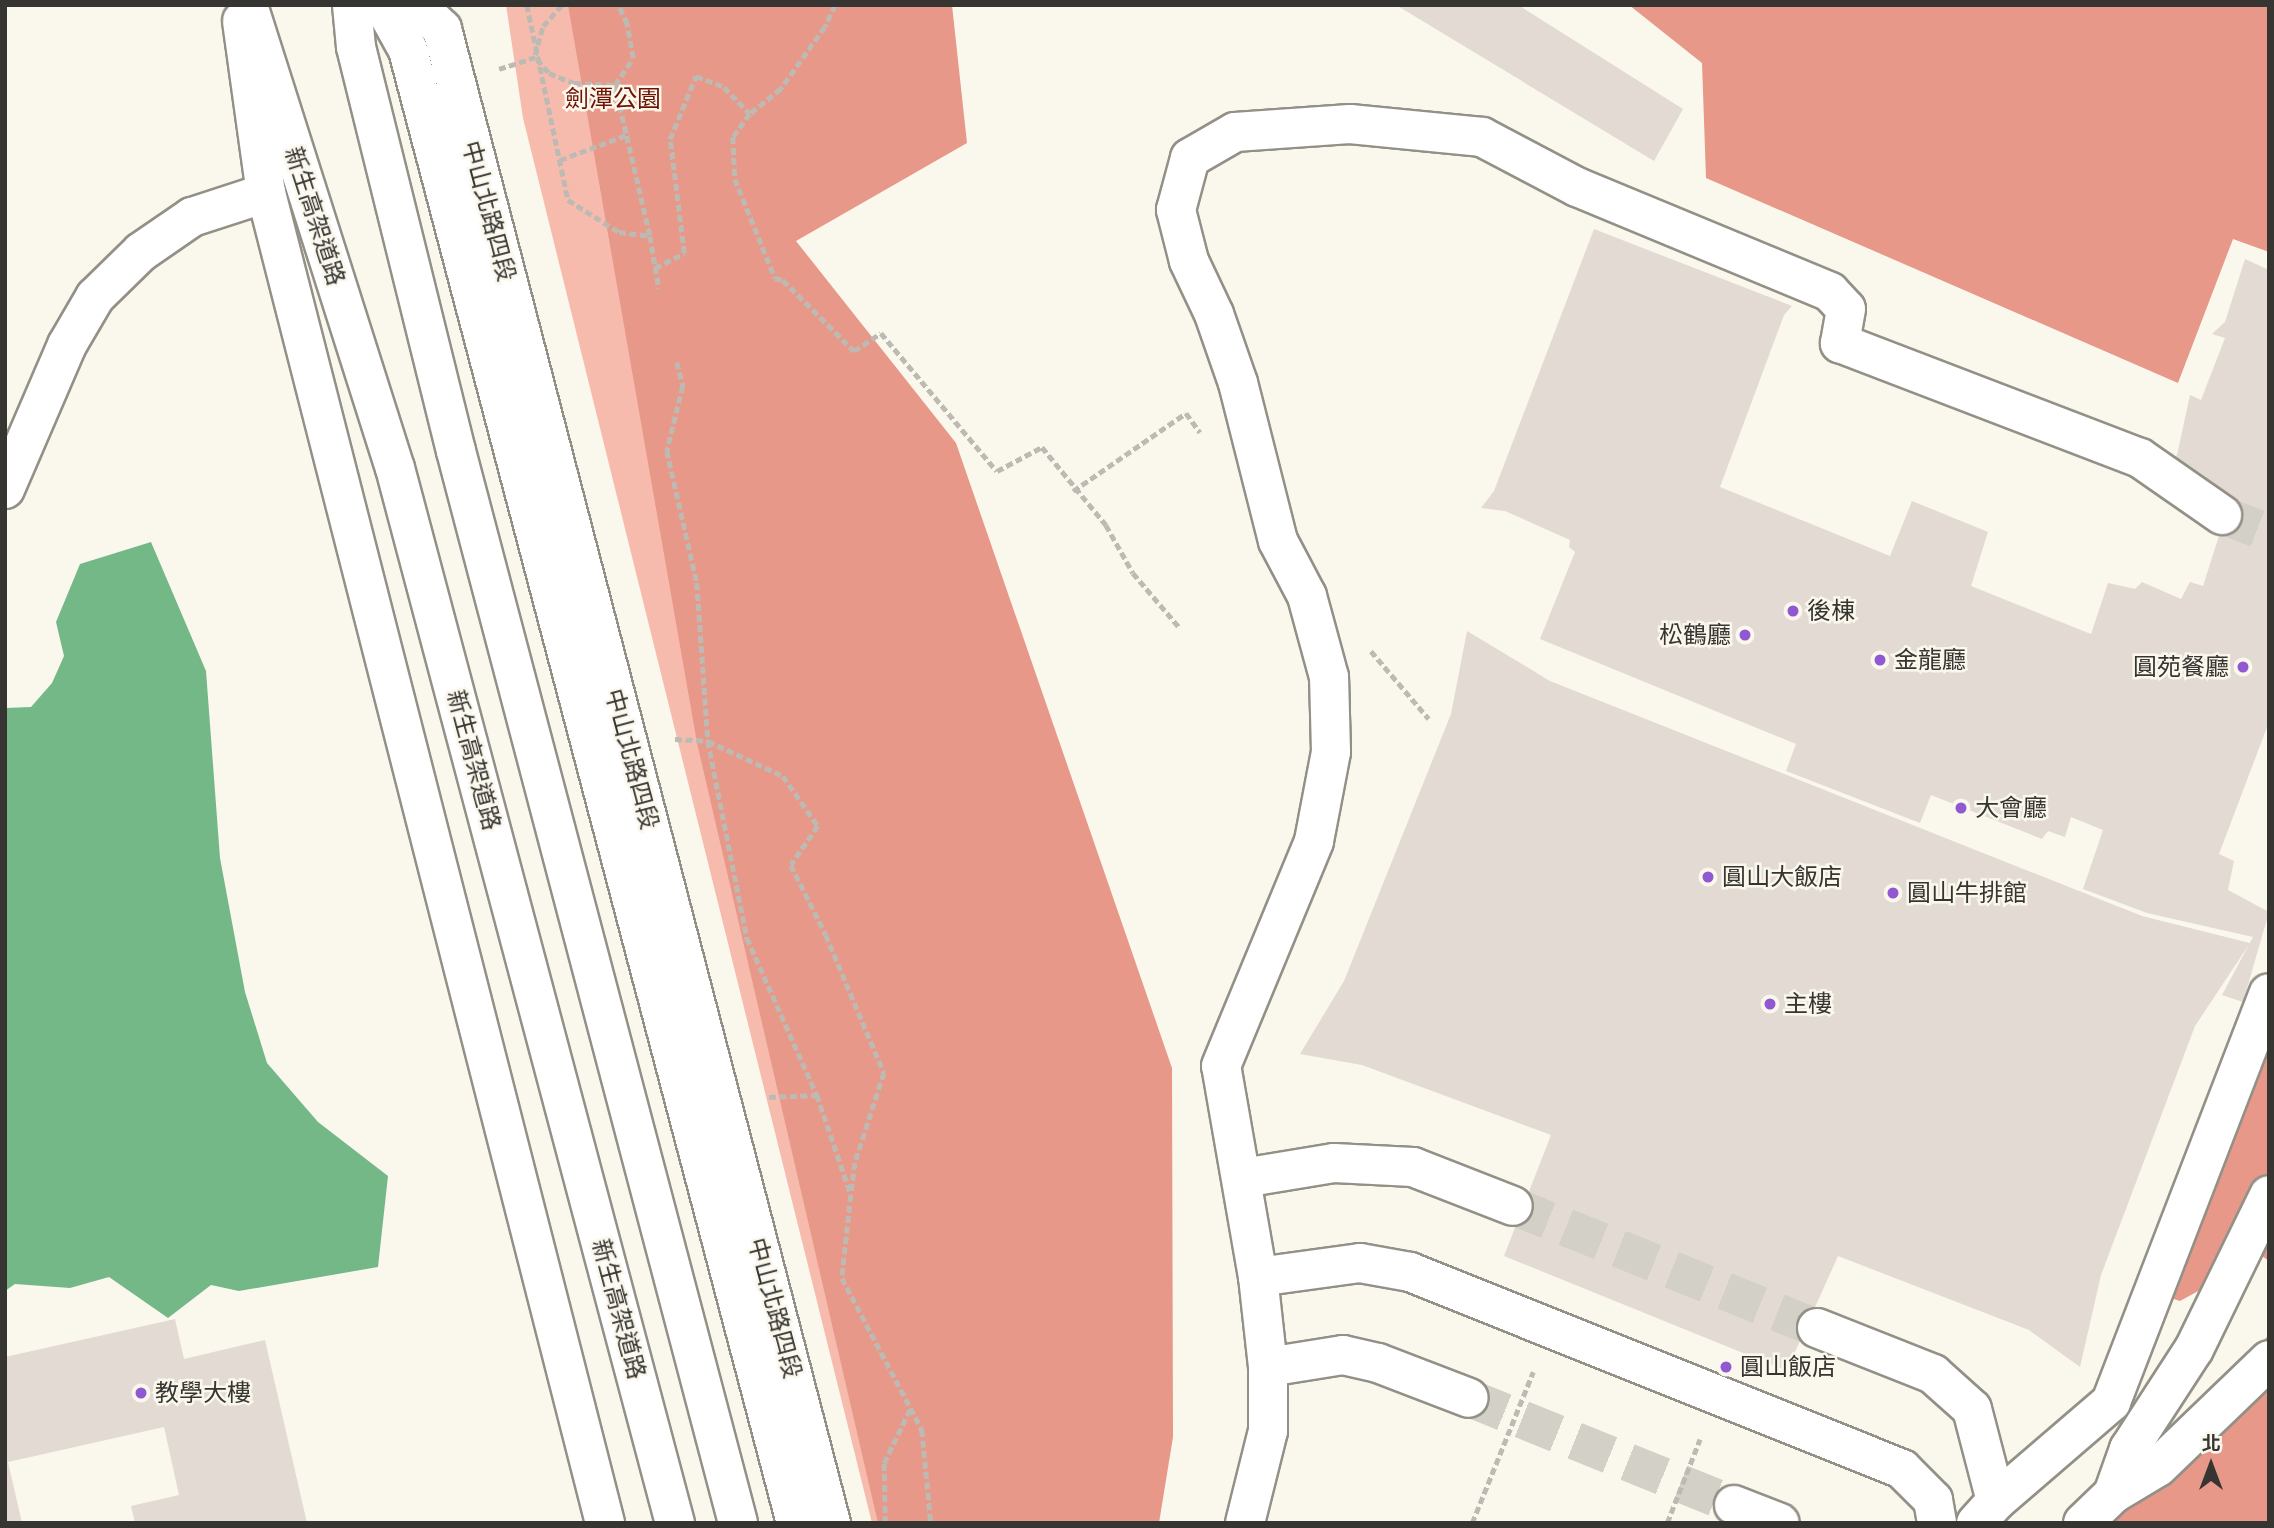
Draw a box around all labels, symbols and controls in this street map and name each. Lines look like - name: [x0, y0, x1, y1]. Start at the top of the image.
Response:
- park label: 劍潭公園: [565, 85, 661, 113]
- street label: 中山北路四段: [456, 138, 522, 284]
- street label: 新生高架道路: [279, 143, 351, 289]
- place label: 後棟: [1807, 597, 1855, 625]
- marker: 後棟: [1785, 603, 1801, 619]
- place label: 松鶴廳: [1659, 621, 1731, 649]
- marker: 松鶴廳: [1737, 627, 1753, 643]
- place label: 金龍廳: [1894, 646, 1966, 674]
- marker: 金龍廳: [1872, 652, 1888, 668]
- place label: 圓苑餐廳: [2133, 653, 2229, 681]
- marker: 圓苑餐廳: [2235, 659, 2251, 675]
- street label: 中山北路四段: [599, 686, 665, 832]
- street label: 新生高架道路: [441, 687, 507, 833]
- place label: 大會廳: [1975, 794, 2047, 822]
- marker: 大會廳: [1953, 800, 1969, 816]
- place label: 圓山大飯店: [1722, 863, 1842, 891]
- marker: 圓山大飯店: [1700, 869, 1716, 885]
- place label: 圓山牛排館: [1907, 879, 2027, 907]
- marker: 圓山牛排館: [1885, 885, 1901, 901]
- place label: 主樓: [1784, 990, 1832, 1018]
- marker: 主樓: [1762, 996, 1778, 1012]
- street label: 中山北路四段: [742, 1235, 808, 1381]
- street label: 新生高架道路: [586, 1236, 652, 1382]
- place label: 圓山飯店: [1740, 1353, 1836, 1381]
- marker: 圓山飯店: [1718, 1359, 1734, 1375]
- place label: 教學大樓: [155, 1379, 251, 1407]
- marker: 教學大樓: [133, 1385, 149, 1401]
- north arrow: [2176, 1430, 2246, 1500]
- text: 北: [2201, 1433, 2221, 1454]

